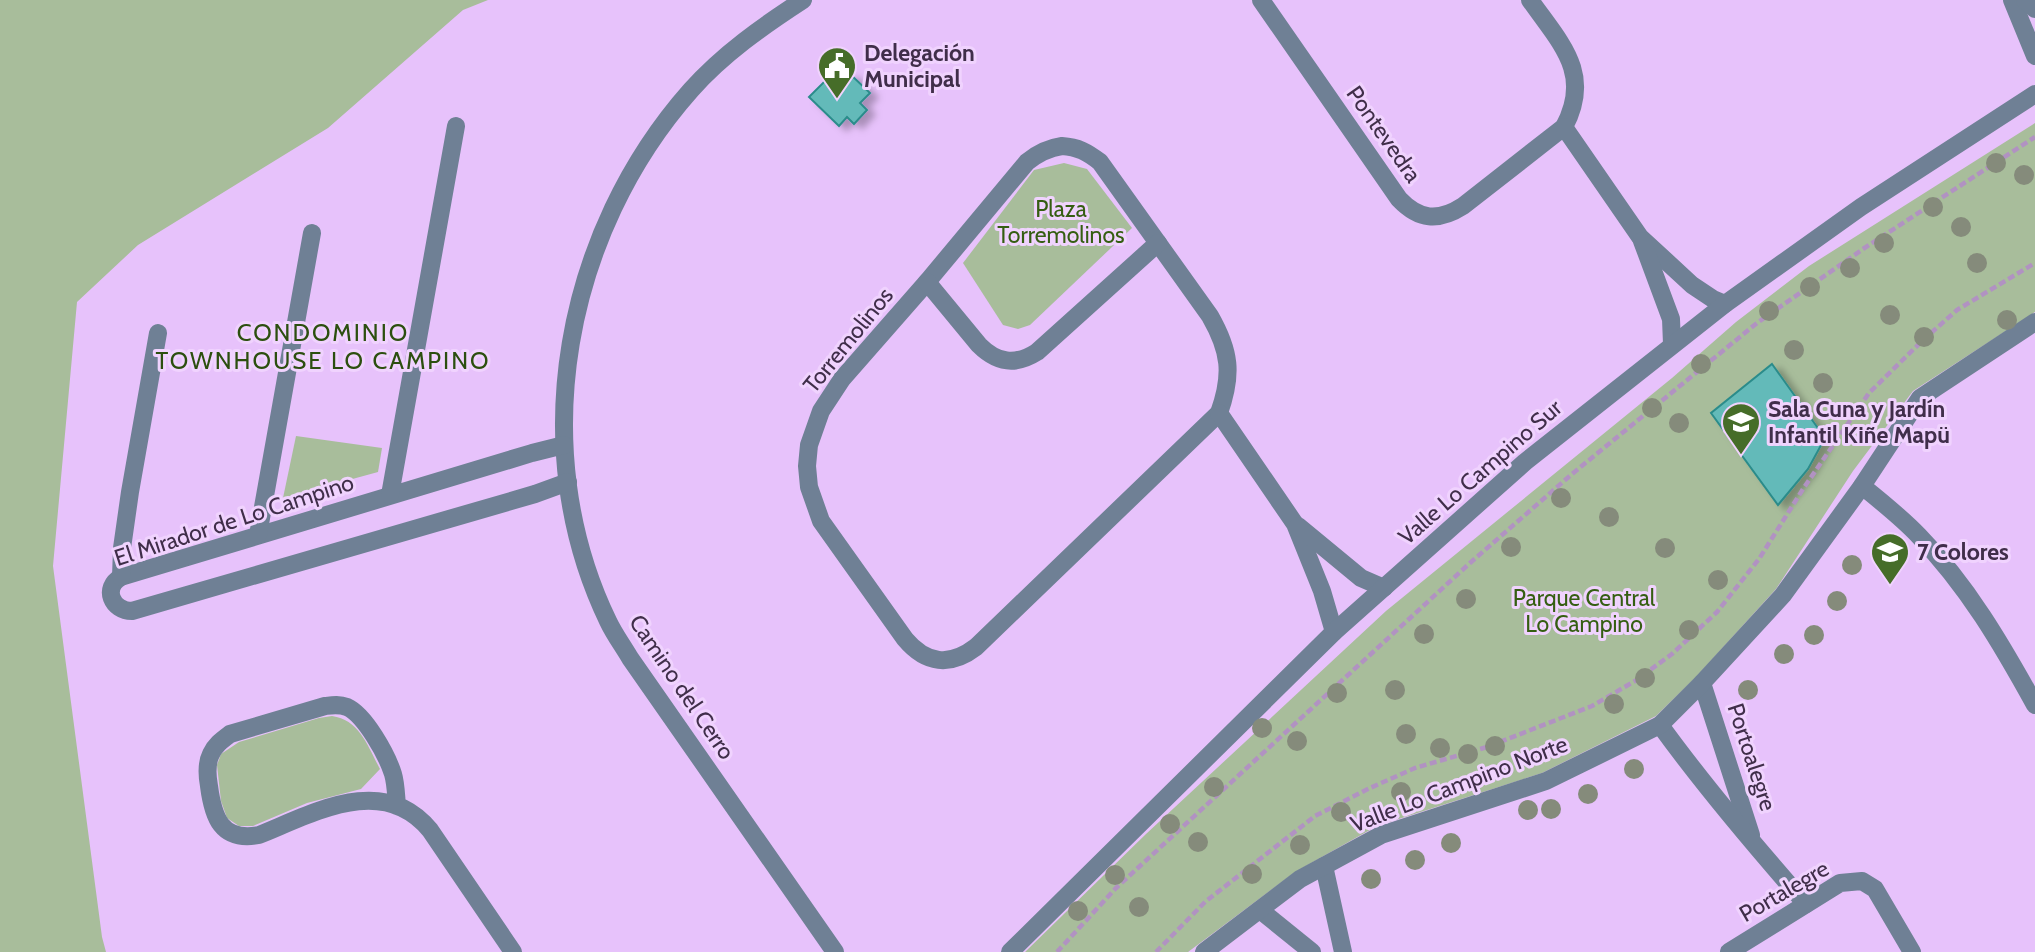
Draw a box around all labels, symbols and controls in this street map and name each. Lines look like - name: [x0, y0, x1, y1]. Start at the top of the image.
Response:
- place label: Delegación Municipal: [864, 39, 975, 93]
- public building icon: Delegación Municipal: [816, 45, 858, 100]
- street label: Pontevedra: [1341, 80, 1427, 188]
- park label: Plaza Torremolinos: [997, 195, 1125, 249]
- street label: Torremolinos: [797, 282, 899, 398]
- district label: CONDOMINIO TOWNHOUSE LO CAMPINO: [155, 318, 491, 375]
- street label: Valle Lo Campino Sur: [1393, 393, 1568, 551]
- place label: Sala Cuna y Jardín Infantil Kiñe Mapü: [1768, 395, 1950, 449]
- school or university icon: Sala Cuna y Jardín Infantil Kiñe Mapü: [1720, 401, 1762, 456]
- street label: El Mirador de Lo Campino: [111, 468, 357, 572]
- school or university icon: 7 Colores: [1869, 531, 1911, 586]
- place label: 7 Colores: [1917, 538, 2009, 566]
- park label: Parque Central Lo Campino: [1513, 584, 1656, 638]
- street label: Camino del Cerro: [623, 609, 741, 765]
- street label: Portoalegre: [1721, 700, 1783, 815]
- street label: Valle Lo Campino Norte: [1347, 730, 1572, 838]
- street label: Portalegre: [1734, 854, 1834, 928]

